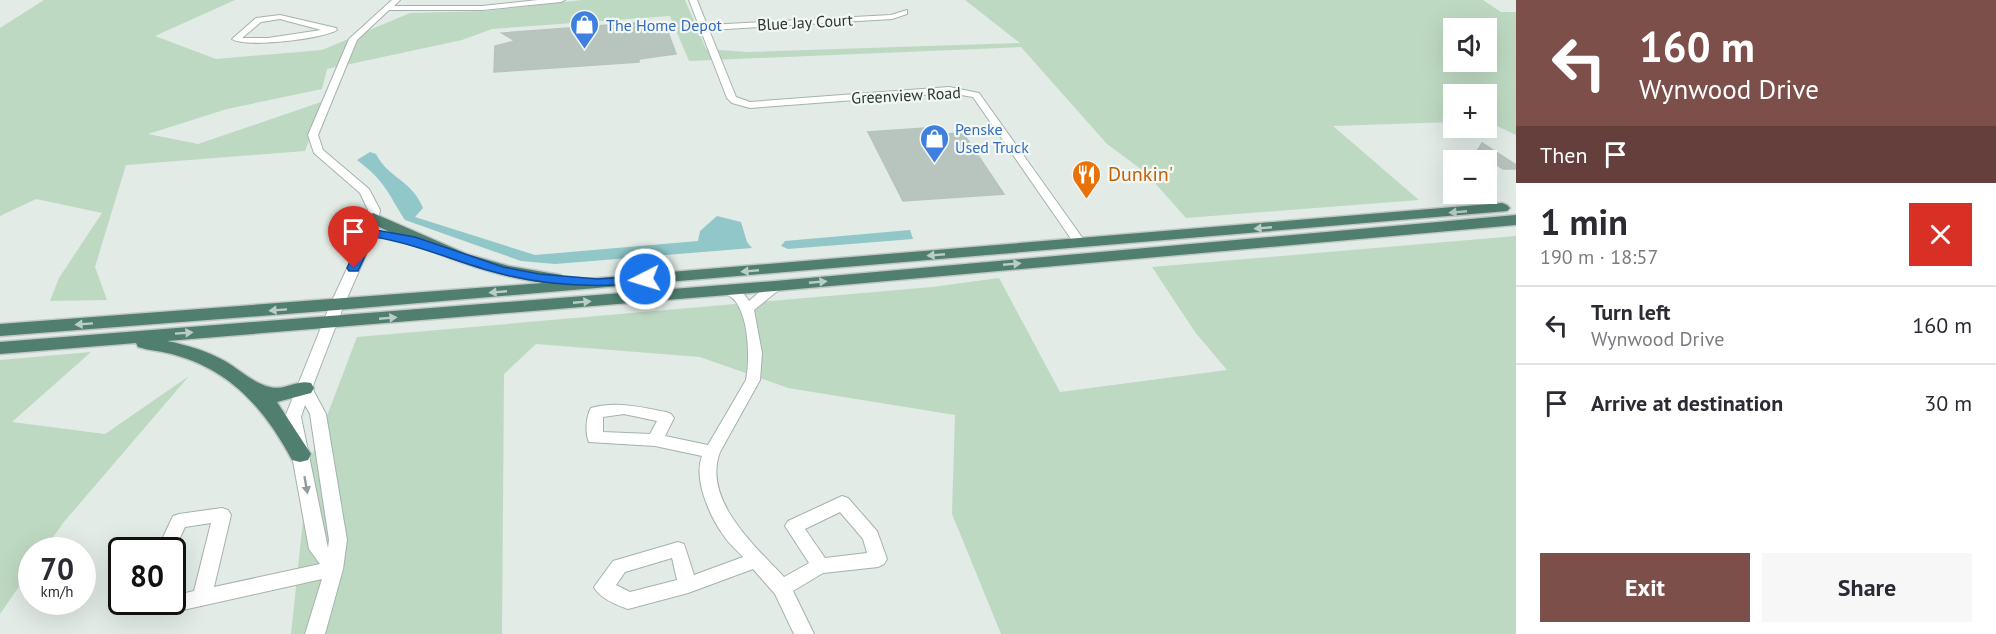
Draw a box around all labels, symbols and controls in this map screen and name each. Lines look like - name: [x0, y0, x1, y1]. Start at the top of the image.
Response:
- shop icon: The Home Depot: [569, 9, 601, 51]
- street label: Blue Jay Court: [757, 9, 854, 34]
- place label: The Home Depot: [606, 15, 723, 35]
- map controls: [1443, 18, 1497, 204]
- button: sound: [1443, 18, 1497, 72]
- text: 160 m: [1639, 19, 1755, 74]
- icon: left: [1540, 24, 1618, 102]
- text: Wynwood Drive: [1639, 72, 1819, 106]
- street label: Greenview Road: [851, 82, 961, 108]
- button: +: [1443, 84, 1497, 138]
- place label: Penske Used Truck: [955, 119, 1029, 157]
- shop icon: Penske Used Truck: [918, 122, 950, 164]
- icon: arrive: [1599, 138, 1632, 171]
- text: Then: [1540, 141, 1587, 169]
- button: −: [1443, 150, 1497, 204]
- restaurant icon: Dunkin': [1071, 158, 1103, 200]
- place label: Dunkin': [1108, 161, 1173, 187]
- text: 1 min: [1540, 198, 1628, 245]
- button: close: [1909, 203, 1972, 266]
- pin: [328, 206, 379, 268]
- one-way arrow: [1448, 207, 1467, 217]
- icon: arrive: [337, 215, 370, 248]
- one-way arrow: [1254, 223, 1273, 233]
- text: 190 m · 18:57: [1540, 244, 1658, 270]
- position arrow: [613, 247, 677, 311]
- one-way arrow: [927, 250, 946, 260]
- one-way arrow: [1003, 260, 1022, 269]
- one-way arrow: [741, 266, 760, 276]
- one-way arrow: [809, 277, 828, 287]
- one-way arrow: [489, 287, 508, 297]
- one-way arrow: [573, 297, 592, 307]
- text: Turn left: [1591, 298, 1671, 326]
- one-way arrow: [269, 305, 288, 315]
- icon: left: [1540, 309, 1573, 342]
- text: 160 m: [1912, 311, 1972, 339]
- one-way arrow: [378, 313, 397, 323]
- one-way arrow: [74, 319, 93, 329]
- text: Wynwood Drive: [1591, 326, 1724, 352]
- one-way arrow: [174, 328, 193, 338]
- icon: arrive: [1540, 387, 1573, 420]
- text: Arrive at destination: [1591, 389, 1783, 417]
- text: 30 m: [1924, 389, 1972, 417]
- one-way arrow: [302, 476, 311, 495]
- speed limit sign: 80: [108, 537, 186, 615]
- text: 70: [40, 549, 74, 588]
- button: Exit: [1540, 553, 1750, 622]
- button: Share: [1762, 553, 1972, 622]
- text: km/h: [41, 582, 73, 601]

